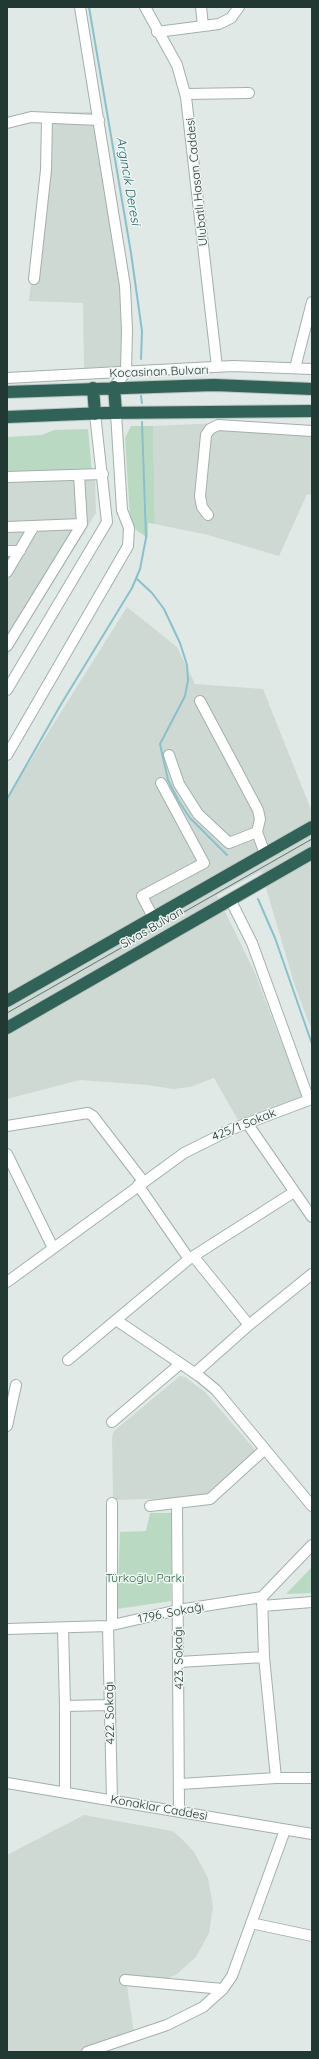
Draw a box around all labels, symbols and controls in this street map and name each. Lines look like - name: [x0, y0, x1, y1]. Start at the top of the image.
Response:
- street label: Ulubatlı Hasan Caddesi: [183, 117, 211, 247]
- water label: Argıncık Deresi: [113, 136, 143, 226]
- street label: Kocasinan Bulvarı: [109, 363, 209, 381]
- street label: Sivas Bulvarı: [118, 904, 186, 952]
- street label: 425/1 Sokak: [210, 1106, 278, 1144]
- park label: Türkoğlu Parkı: [106, 1571, 184, 1585]
- street label: 1796. Sokağı: [137, 1600, 205, 1626]
- street label: 423. Sokağı: [171, 1627, 187, 1689]
- street label: 422. Sokağı: [102, 1681, 118, 1745]
- street label: Konaklar Caddesi: [109, 1792, 209, 1824]

